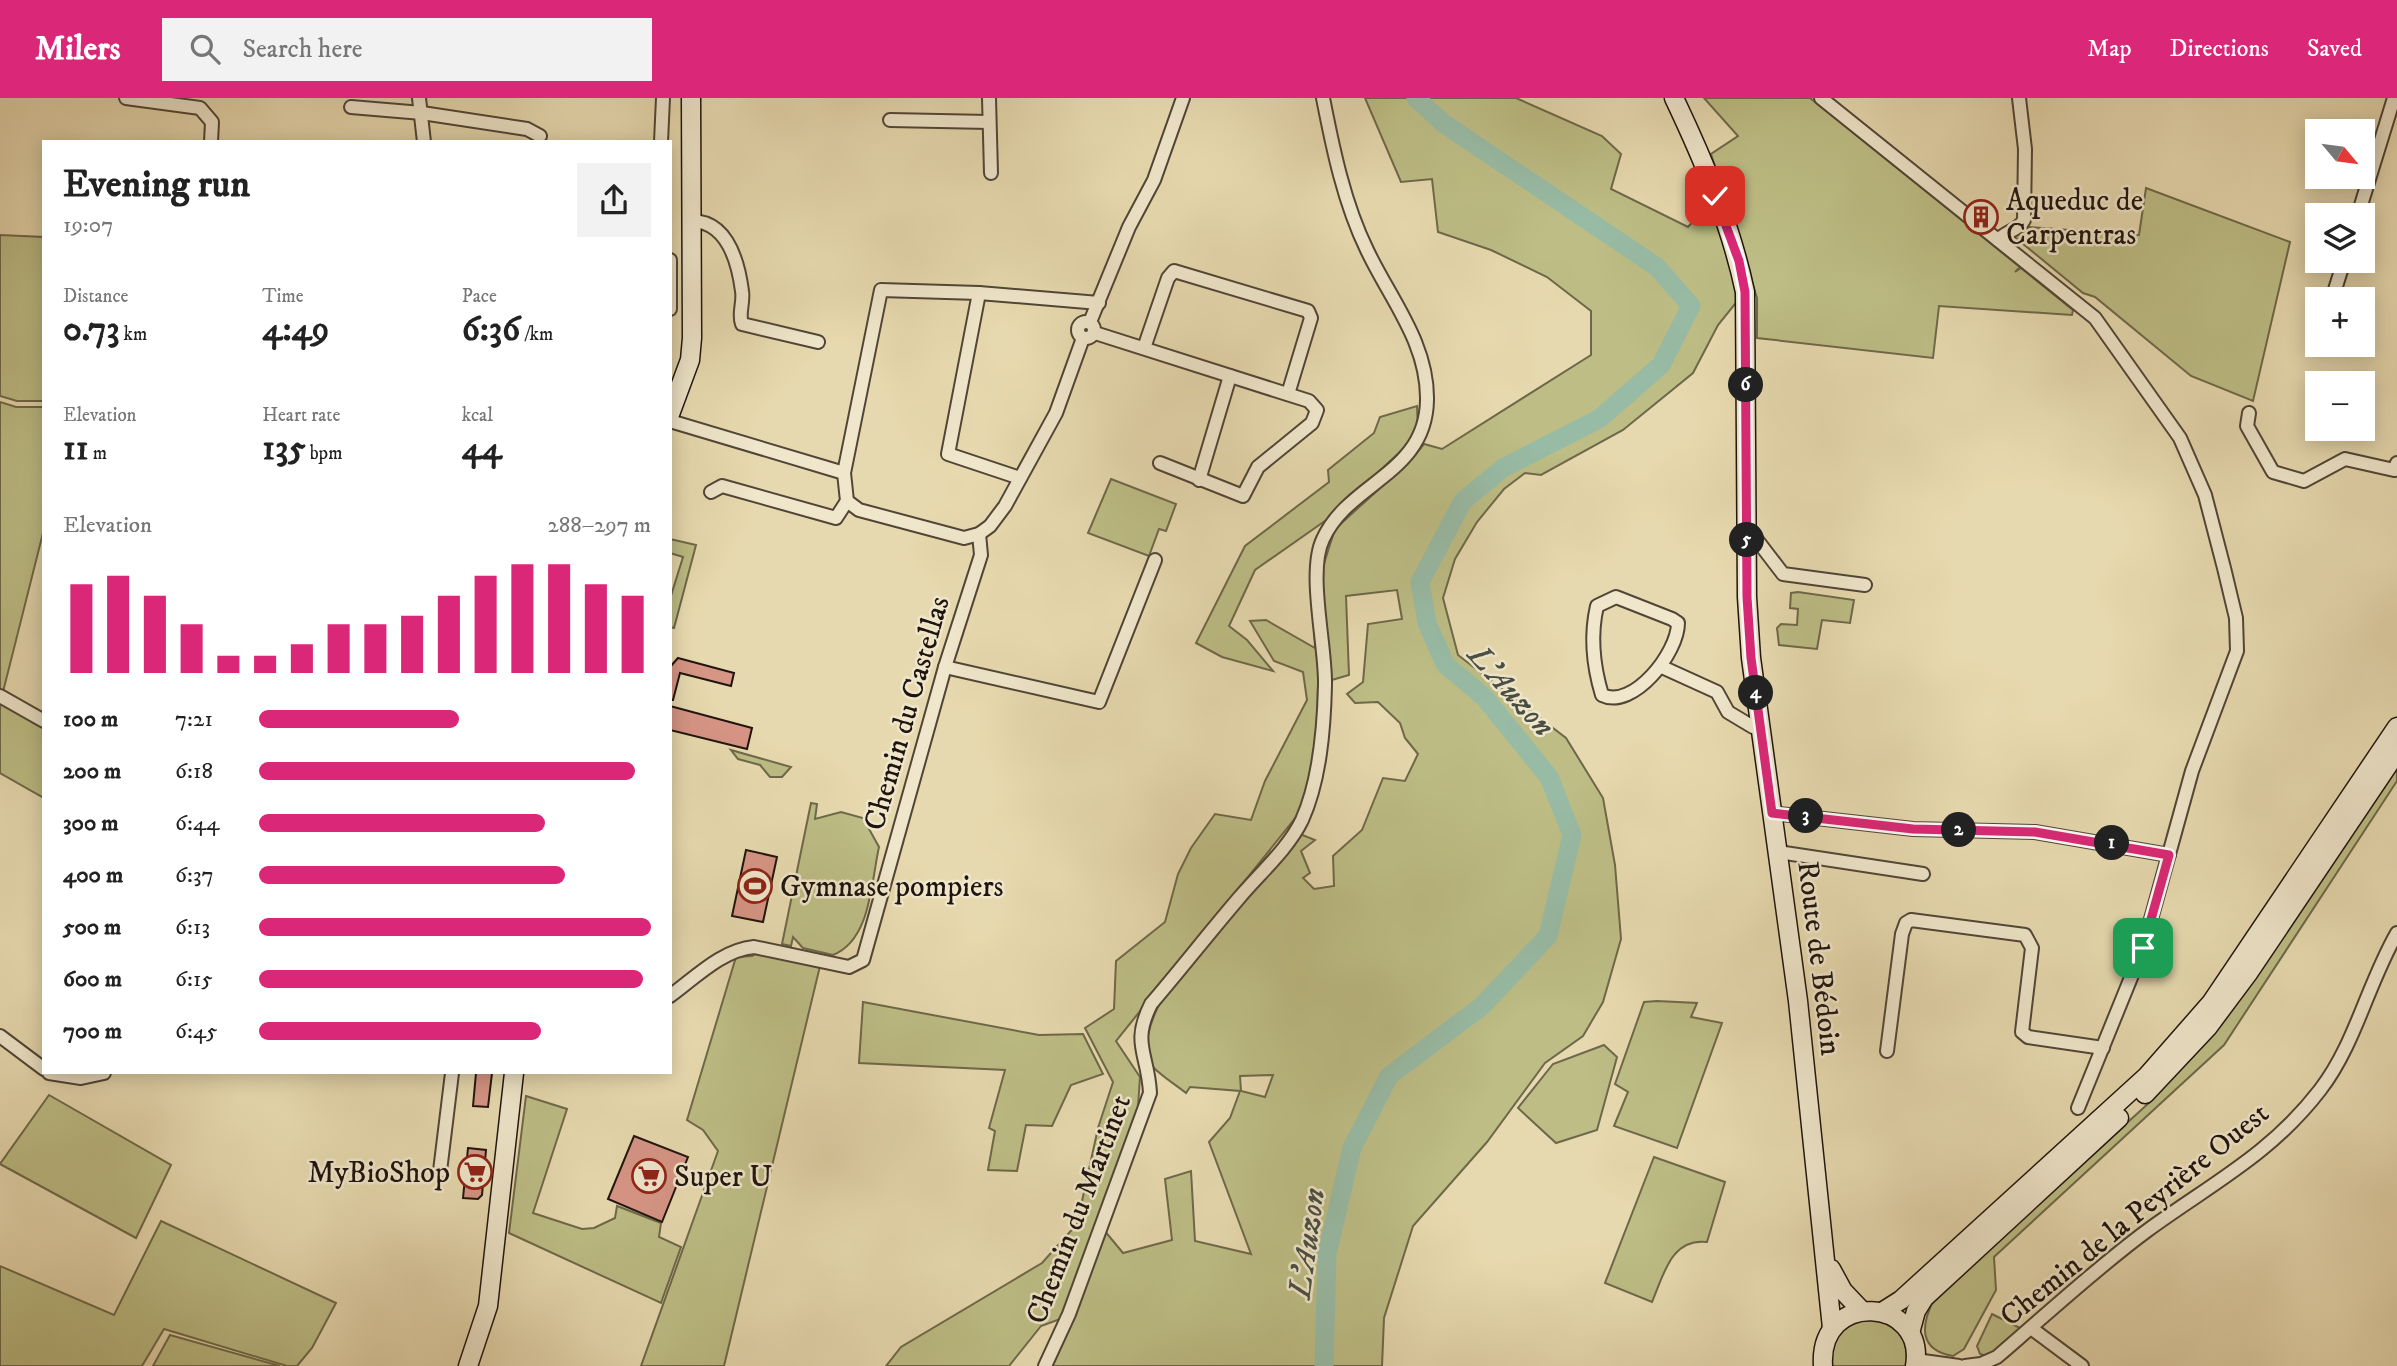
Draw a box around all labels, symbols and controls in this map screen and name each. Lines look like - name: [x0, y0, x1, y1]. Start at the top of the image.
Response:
- search box: [162, 18, 652, 81]
- text: Milers: [35, 29, 120, 70]
- icon: search: [186, 30, 224, 68]
- text: Search here: [242, 33, 363, 66]
- text: Map: [2087, 34, 2132, 64]
- text: Directions: [2170, 34, 2269, 64]
- text: Saved: [2307, 34, 2362, 64]
- north arrow: [2305, 119, 2375, 189]
- map controls: [2305, 119, 2375, 441]
- text: Evening run: [63, 161, 250, 209]
- button: share: [577, 163, 651, 237]
- pin: [1685, 166, 1745, 226]
- icon: check: [1696, 177, 1734, 215]
- place label: Aqueduc de Carpentras: [2006, 183, 2143, 254]
- building icon: Aqueduc de Carpentras: [1962, 198, 2000, 236]
- button: layers: [2305, 203, 2375, 273]
- text: 19:07: [63, 211, 113, 240]
- text: Distance: [63, 285, 128, 308]
- text: Time: [262, 285, 304, 308]
- text: Pace: [462, 285, 497, 308]
- button: +: [2305, 287, 2375, 357]
- text: 0.73: [63, 308, 120, 352]
- text: 4:49: [262, 308, 329, 352]
- text: 6:36: [462, 308, 520, 352]
- text: km: [120, 323, 147, 346]
- text: /km: [520, 323, 553, 346]
- pin: 6: [1728, 368, 1764, 402]
- button: −: [2305, 371, 2375, 441]
- text: 6: [1741, 373, 1750, 396]
- text: Elevation: [63, 404, 137, 427]
- text: Heart rate: [262, 404, 340, 427]
- text: kcal: [462, 404, 493, 427]
- text: 11: [63, 427, 89, 471]
- text: 135: [262, 427, 306, 471]
- text: 44: [462, 427, 502, 471]
- text: m: [89, 442, 107, 465]
- text: bpm: [306, 442, 342, 465]
- text: Elevation: [63, 511, 152, 540]
- text: 288–297 m: [547, 511, 651, 540]
- pin: 5: [1730, 522, 1764, 558]
- text: 5: [1742, 528, 1751, 551]
- street label: Chemin du Castellas: [856, 592, 959, 835]
- water label: L'Auzon: [1457, 635, 1563, 746]
- pin: 4: [1738, 676, 1774, 710]
- text: 4: [1750, 681, 1761, 704]
- text: 100 m: [63, 705, 118, 734]
- text: 7:21: [175, 705, 213, 734]
- text: 200 m: [63, 757, 121, 786]
- text: 6:18: [175, 757, 213, 786]
- pin: 3: [1788, 798, 1824, 834]
- text: 3: [1802, 804, 1809, 827]
- text: 300 m: [63, 809, 119, 838]
- text: 6:44: [175, 809, 219, 838]
- pin: 2: [1941, 812, 1976, 848]
- text: 2: [1954, 818, 1963, 841]
- pin: 1: [2094, 826, 2130, 860]
- text: 1: [2108, 831, 2115, 854]
- street label: Route de Bédoin: [1788, 859, 1849, 1058]
- text: 400 m: [63, 861, 123, 890]
- text: 6:37: [175, 861, 214, 890]
- sports icon: Gymnase pompiers: [736, 867, 774, 905]
- place label: Gymnase pompiers: [780, 869, 1004, 906]
- text: 500 m: [63, 913, 121, 942]
- text: 6:13: [175, 913, 210, 942]
- pin: [2113, 918, 2173, 978]
- icon: arrive: [2124, 929, 2162, 967]
- text: 600 m: [63, 965, 122, 994]
- text: 6:15: [175, 965, 213, 994]
- text: 700 m: [63, 1017, 122, 1046]
- text: 6:45: [175, 1017, 218, 1046]
- street label: Chemin du Martinet: [1019, 1090, 1140, 1329]
- street label: Chemin de la Peyrière Ouest: [1993, 1095, 2277, 1335]
- supermarket icon: MyBioShop: [456, 1153, 494, 1191]
- place label: MyBioShop: [307, 1155, 450, 1192]
- supermarket icon: Super U: [630, 1157, 668, 1195]
- place label: Super U: [674, 1159, 773, 1196]
- water label: L'Auzon: [1280, 1186, 1336, 1303]

